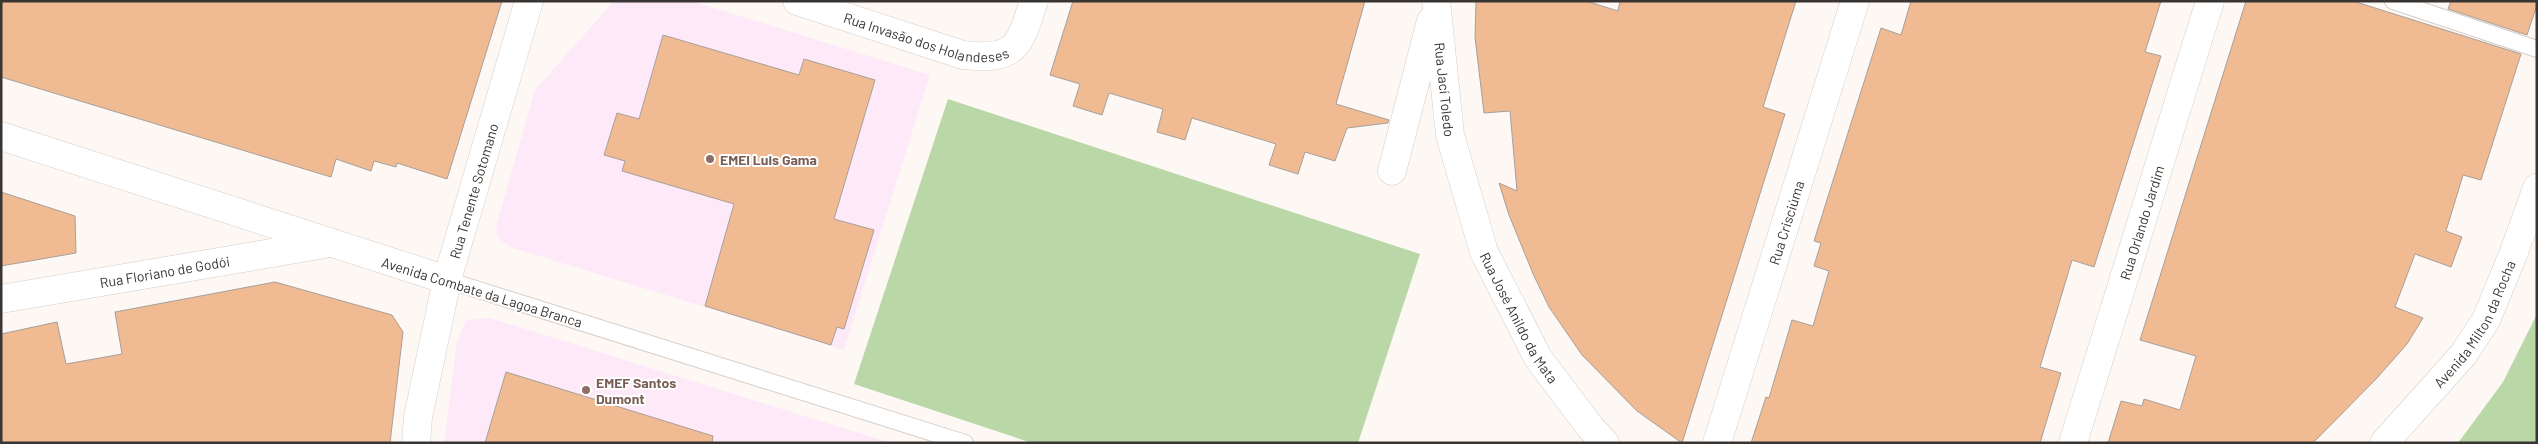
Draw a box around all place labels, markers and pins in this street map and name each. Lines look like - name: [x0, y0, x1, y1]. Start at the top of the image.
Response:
- place label: EMEI Luis Gama: [720, 151, 817, 168]
- marker: EMEI Luis Gama: [704, 153, 716, 165]
- place label: EMEF Santos Dumont: [596, 374, 676, 407]
- marker: EMEF Santos Dumont: [580, 384, 592, 396]

